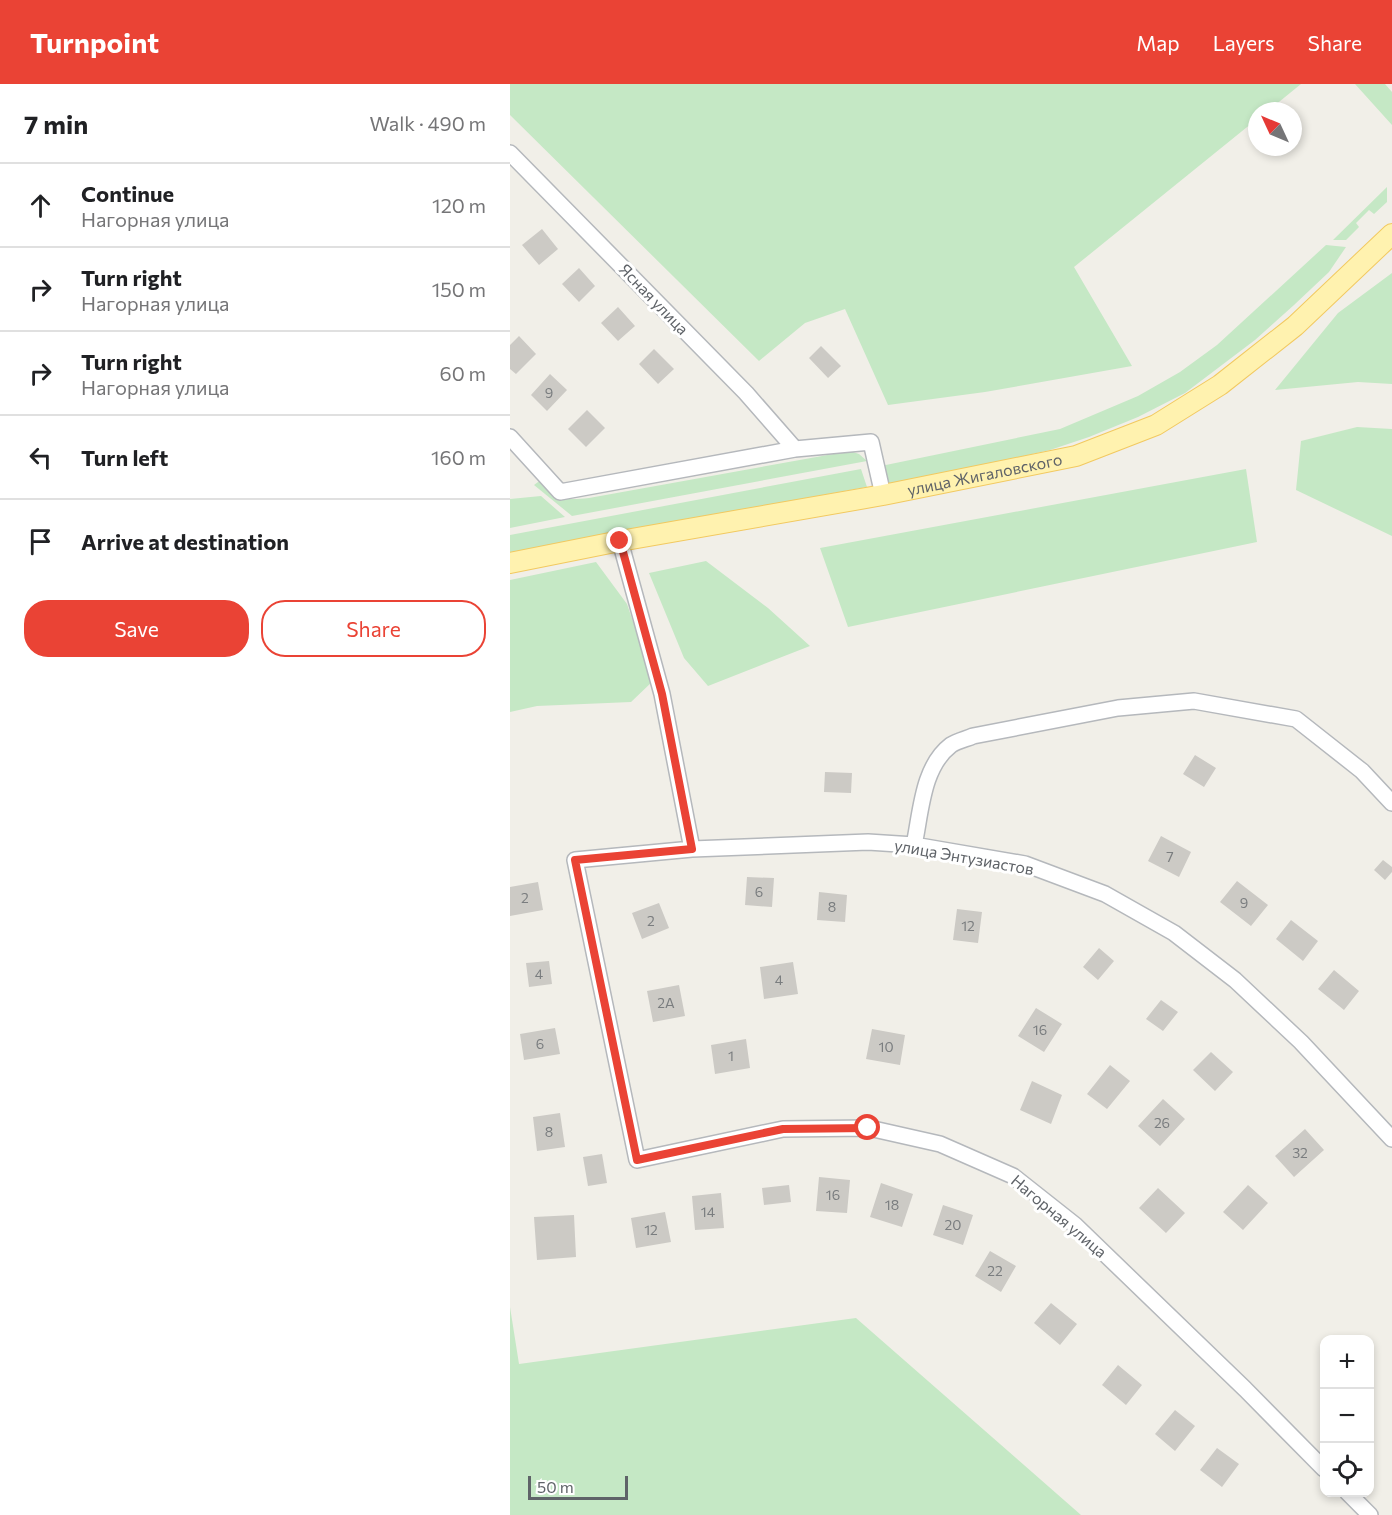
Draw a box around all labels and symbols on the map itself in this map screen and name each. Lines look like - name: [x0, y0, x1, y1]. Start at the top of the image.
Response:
- north arrow: [1248, 102, 1302, 156]
- street label: Ясная улица: [616, 259, 693, 338]
- house number: 9: [545, 384, 553, 401]
- street label: улица Жигаловского: [906, 449, 1064, 499]
- route end: [606, 527, 632, 553]
- street label: улица Энтузиастов: [893, 835, 1035, 878]
- house number: 7: [1166, 848, 1174, 865]
- house number: 6: [755, 883, 763, 900]
- house number: 2: [521, 889, 529, 906]
- house number: 9: [1240, 894, 1248, 911]
- house number: 8: [828, 898, 836, 915]
- house number: 2: [647, 912, 655, 929]
- house number: 12: [961, 917, 975, 934]
- house number: 4: [535, 965, 544, 982]
- house number: 4: [775, 971, 784, 988]
- house number: 2А: [657, 994, 675, 1011]
- house number: 16: [1033, 1021, 1047, 1038]
- house number: 6: [536, 1035, 544, 1052]
- house number: 10: [878, 1038, 894, 1055]
- house number: 1: [728, 1047, 734, 1064]
- route start: [854, 1114, 880, 1140]
- house number: 26: [1154, 1114, 1170, 1131]
- house number: 8: [545, 1123, 553, 1140]
- house number: 32: [1292, 1144, 1308, 1161]
- street label: Нагорная улица: [1008, 1170, 1111, 1261]
- house number: 16: [826, 1186, 840, 1203]
- house number: 18: [885, 1196, 899, 1213]
- house number: 14: [701, 1203, 716, 1220]
- house number: 20: [945, 1216, 961, 1233]
- house number: 12: [644, 1221, 658, 1238]
- house number: 22: [987, 1262, 1003, 1279]
- scale bar: [528, 1473, 628, 1500]

